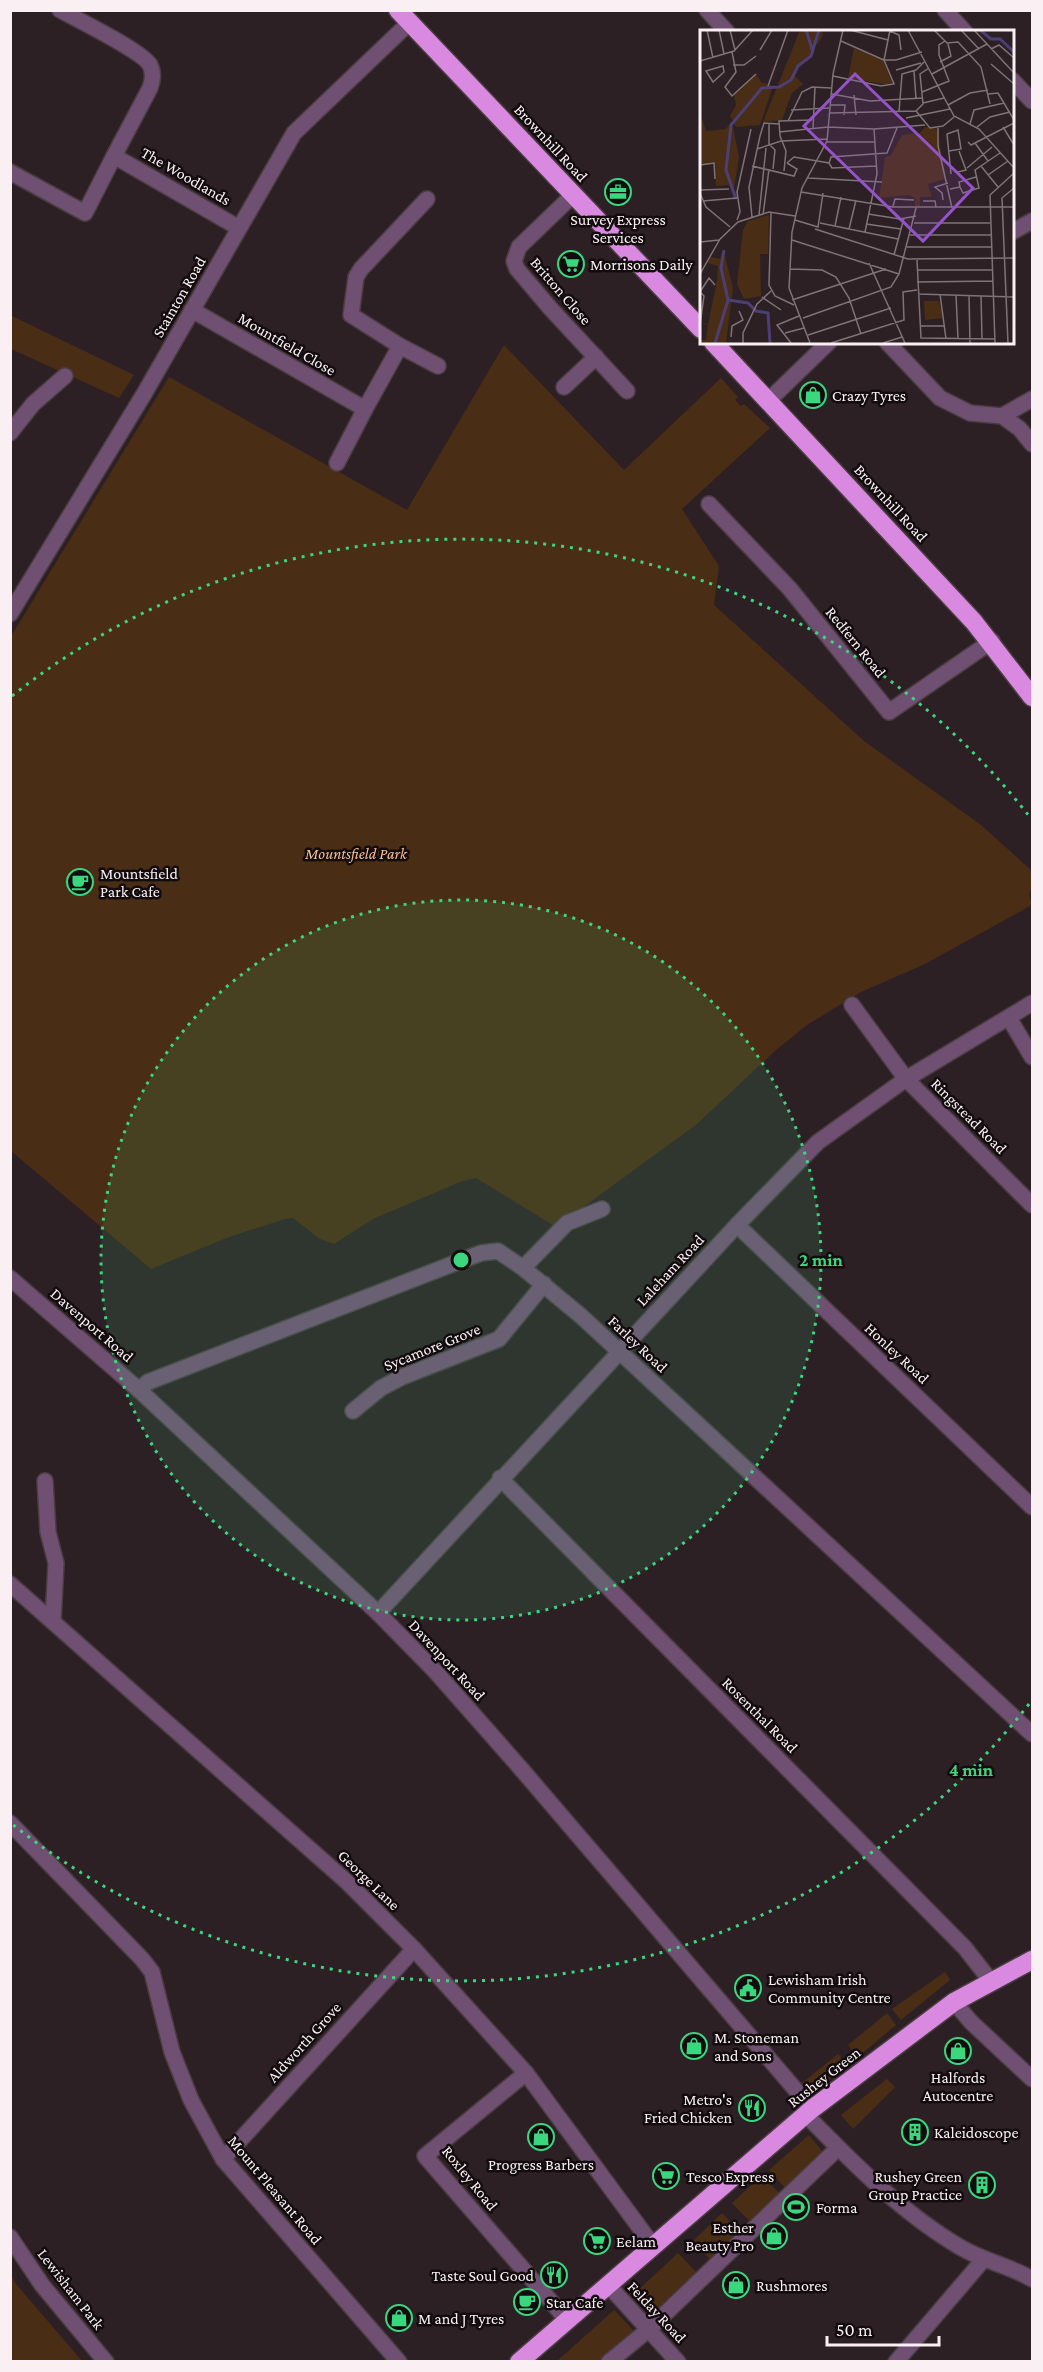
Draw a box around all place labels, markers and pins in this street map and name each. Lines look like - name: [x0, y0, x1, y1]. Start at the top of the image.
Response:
- office icon: Survey Express Services: [603, 177, 633, 207]
- place label: Survey Express Services: [570, 211, 666, 246]
- supermarket icon: Morrisons Daily: [556, 249, 586, 279]
- place label: Morrisons Daily: [590, 256, 693, 274]
- shop icon: Crazy Tyres: [798, 380, 828, 410]
- place label: Crazy Tyres: [832, 387, 906, 405]
- place label: Mountsfield Park Cafe: [100, 865, 179, 900]
- cafe icon: Mountsfield Park Cafe: [65, 867, 95, 897]
- centre of rings: [451, 1250, 471, 1270]
- place label: Lewisham Irish Community Centre: [768, 1971, 891, 2007]
- public building icon: Lewisham Irish Community Centre: [733, 1973, 763, 2003]
- place label: M. Stoneman and Sons: [714, 2029, 799, 2064]
- shop icon: M. Stoneman and Sons: [679, 2031, 709, 2061]
- shop icon: Halfords Autocentre: [943, 2036, 973, 2066]
- place label: Halfords Autocentre: [923, 2069, 993, 2104]
- place label: Metro's Fried Chicken: [644, 2091, 732, 2126]
- restaurant icon: Metro's Fried Chicken: [737, 2093, 767, 2123]
- building icon: Kaleidoscope: [900, 2117, 930, 2147]
- shop icon: Progress Barbers: [526, 2122, 556, 2152]
- place label: Kaleidoscope: [934, 2124, 1018, 2142]
- place label: Progress Barbers: [488, 2156, 594, 2174]
- supermarket icon: Tesco Express: [651, 2161, 681, 2191]
- place label: Tesco Express: [686, 2168, 774, 2186]
- place label: Rushey Green Group Practice: [868, 2168, 962, 2204]
- building icon: Rushey Green Group Practice: [967, 2170, 997, 2200]
- sports icon: Forma: [781, 2192, 811, 2222]
- place label: Forma: [816, 2199, 858, 2216]
- place label: Esther Beauty Pro: [685, 2219, 754, 2255]
- shop icon: Esther Beauty Pro: [759, 2221, 789, 2251]
- supermarket icon: Eelam: [582, 2226, 612, 2256]
- place label: Eelam: [616, 2233, 656, 2250]
- restaurant icon: Taste Soul Good: [539, 2260, 569, 2290]
- place label: Taste Soul Good: [431, 2267, 535, 2284]
- shop icon: Rushmores: [721, 2270, 751, 2300]
- place label: Rushmores: [756, 2277, 827, 2294]
- cafe icon: Star Cafe: [512, 2287, 542, 2317]
- place label: Star Cafe: [546, 2294, 603, 2311]
- shop icon: M and J Tyres: [384, 2303, 414, 2333]
- place label: M and J Tyres: [418, 2310, 504, 2328]

